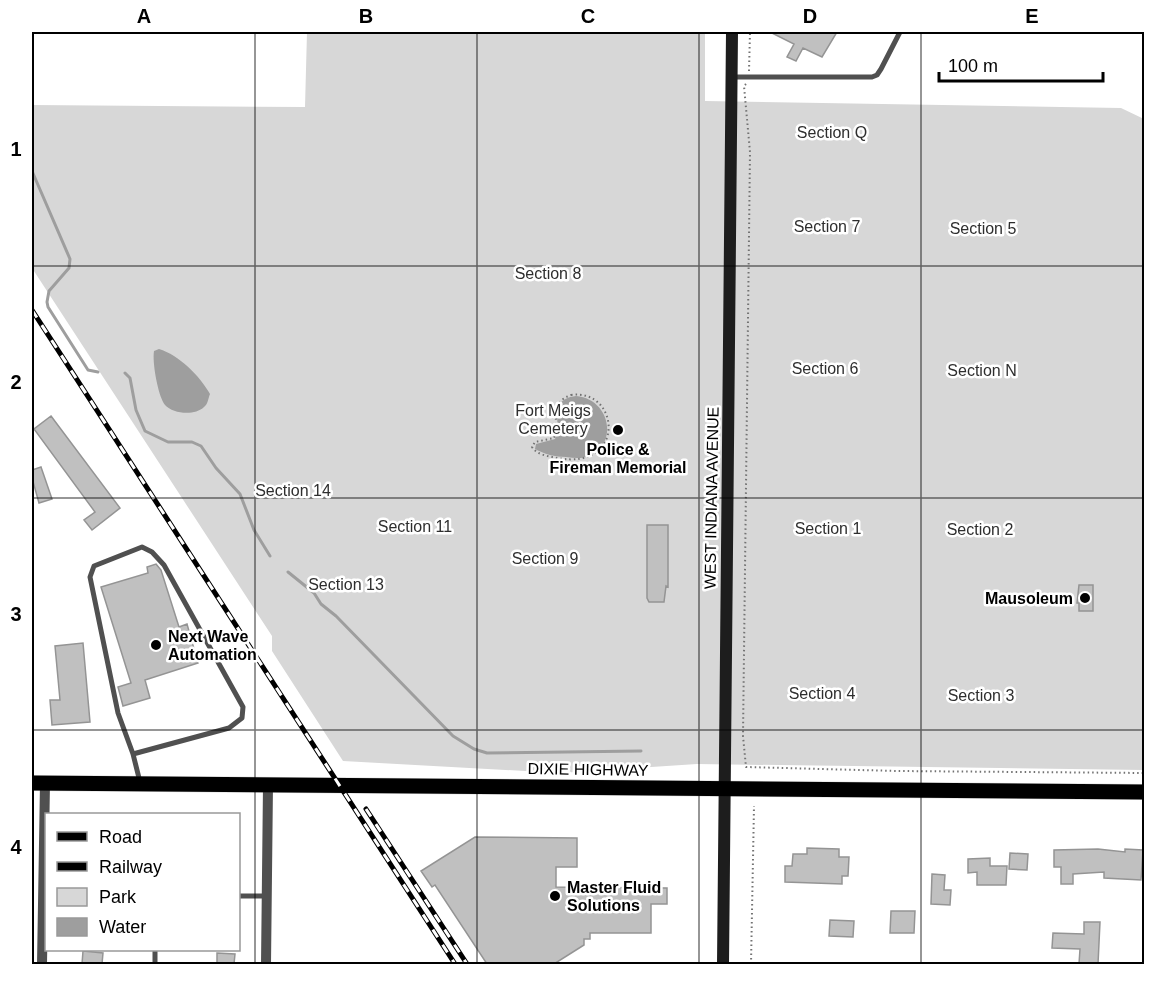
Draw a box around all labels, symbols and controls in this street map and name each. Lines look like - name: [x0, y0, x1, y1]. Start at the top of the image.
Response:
- text: A: [137, 5, 151, 27]
- text: B: [359, 5, 373, 27]
- text: C: [581, 5, 595, 27]
- text: D: [803, 5, 817, 27]
- text: E: [1025, 5, 1039, 27]
- scale bar: [939, 45, 1102, 83]
- text: 100 m: [948, 56, 998, 76]
- park label: Section Q: [797, 124, 867, 141]
- text: 1: [10, 138, 22, 160]
- park label: Section 7: [794, 218, 860, 235]
- park label: Section 5: [950, 220, 1016, 237]
- park label: Section 8: [515, 265, 581, 282]
- park label: Section 6: [792, 360, 858, 377]
- park label: Section N: [947, 362, 1017, 379]
- text: 2: [10, 371, 22, 393]
- park label: Fort Meigs Cemetery: [515, 402, 591, 437]
- street label: WEST INDIANA AVENUE: [701, 407, 722, 589]
- marker: Police & Fireman Memorial: [611, 423, 625, 437]
- place label: Police & Fireman Memorial: [550, 441, 686, 476]
- park label: Section 14: [255, 482, 331, 499]
- park label: Section 11: [378, 518, 452, 535]
- park label: Section 1: [795, 520, 861, 537]
- park label: Section 2: [947, 521, 1013, 538]
- park label: Section 9: [512, 550, 578, 567]
- park label: Section 13: [308, 576, 384, 593]
- place label: Mausoleum: [985, 590, 1073, 607]
- marker: Mausoleum: [1078, 591, 1092, 605]
- text: 3: [10, 603, 22, 625]
- place label: Next Wave Automation: [168, 628, 257, 663]
- marker: Next Wave Automation: [149, 638, 163, 652]
- park label: Section 4: [789, 685, 855, 702]
- park label: Section 3: [948, 687, 1014, 704]
- street label: DIXIE HIGHWAY: [527, 760, 649, 779]
- legend: [45, 813, 240, 951]
- text: Road: [99, 827, 142, 847]
- text: 4: [10, 836, 22, 858]
- text: Railway: [99, 857, 162, 877]
- place label: Master Fluid Solutions: [567, 879, 661, 914]
- text: Park: [99, 887, 137, 907]
- marker: Master Fluid Solutions: [548, 889, 562, 903]
- text: Water: [99, 917, 146, 937]

